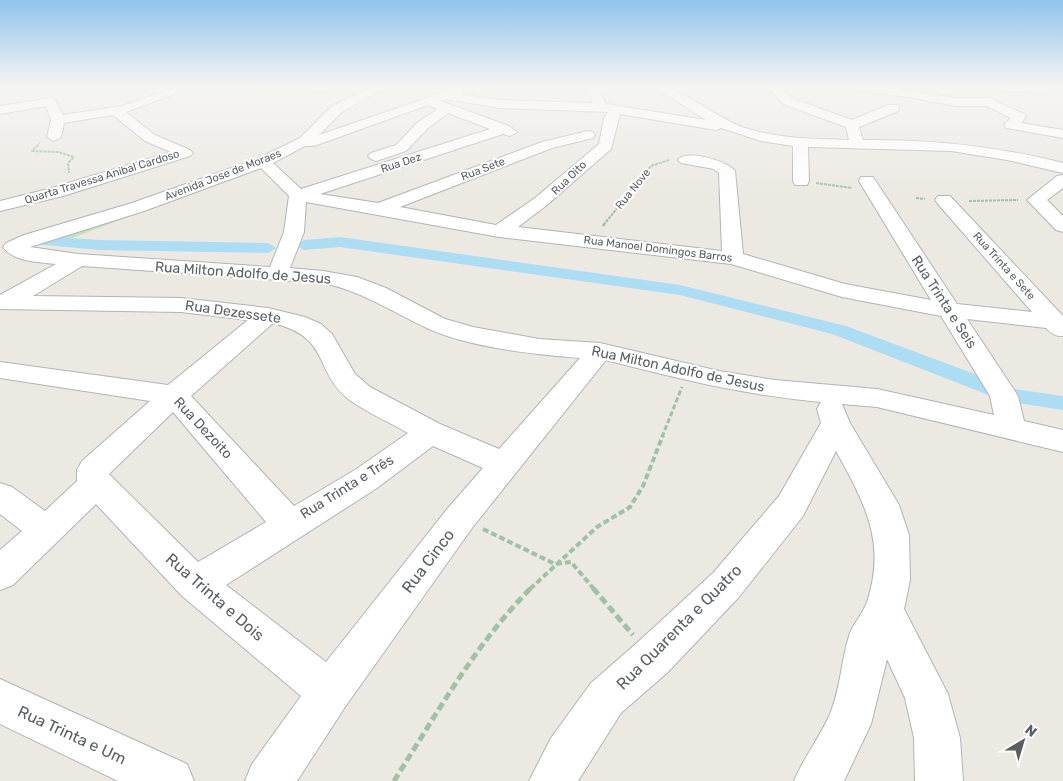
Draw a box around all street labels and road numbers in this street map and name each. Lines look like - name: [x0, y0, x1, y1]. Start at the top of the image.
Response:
- street label: Quarta Travessa Anibal Cardoso: [23, 147, 181, 207]
- street label: Avenida Jose de Moraes: [163, 147, 284, 203]
- street label: Rua Dez: [379, 150, 423, 176]
- street label: Rua Sete: [459, 155, 507, 183]
- street label: Rua Oito: [549, 158, 589, 198]
- street label: Rua Nove: [613, 166, 653, 212]
- street label: Rua Trinta e Sete: [970, 229, 1038, 303]
- street label: Rua Manoel Domingos Barros: [583, 233, 733, 265]
- street label: Rua Trinta e Seis: [908, 252, 980, 352]
- street label: Rua Milton Adolfo de Jesus: [154, 258, 332, 288]
- street label: Rua Dezessete: [184, 297, 282, 327]
- street label: Rua Milton Adolfo de Jesus: [590, 342, 766, 396]
- street label: Rua Dezoito: [170, 394, 236, 462]
- street label: Rua Trinta e Três: [297, 451, 397, 523]
- street label: Rua Cinco: [398, 525, 458, 597]
- street label: Rua Trinta e Dois: [162, 549, 268, 645]
- street label: Rua Quarenta e Quatro: [612, 560, 746, 694]
- street label: Rua Trinta e Um: [15, 702, 129, 768]

